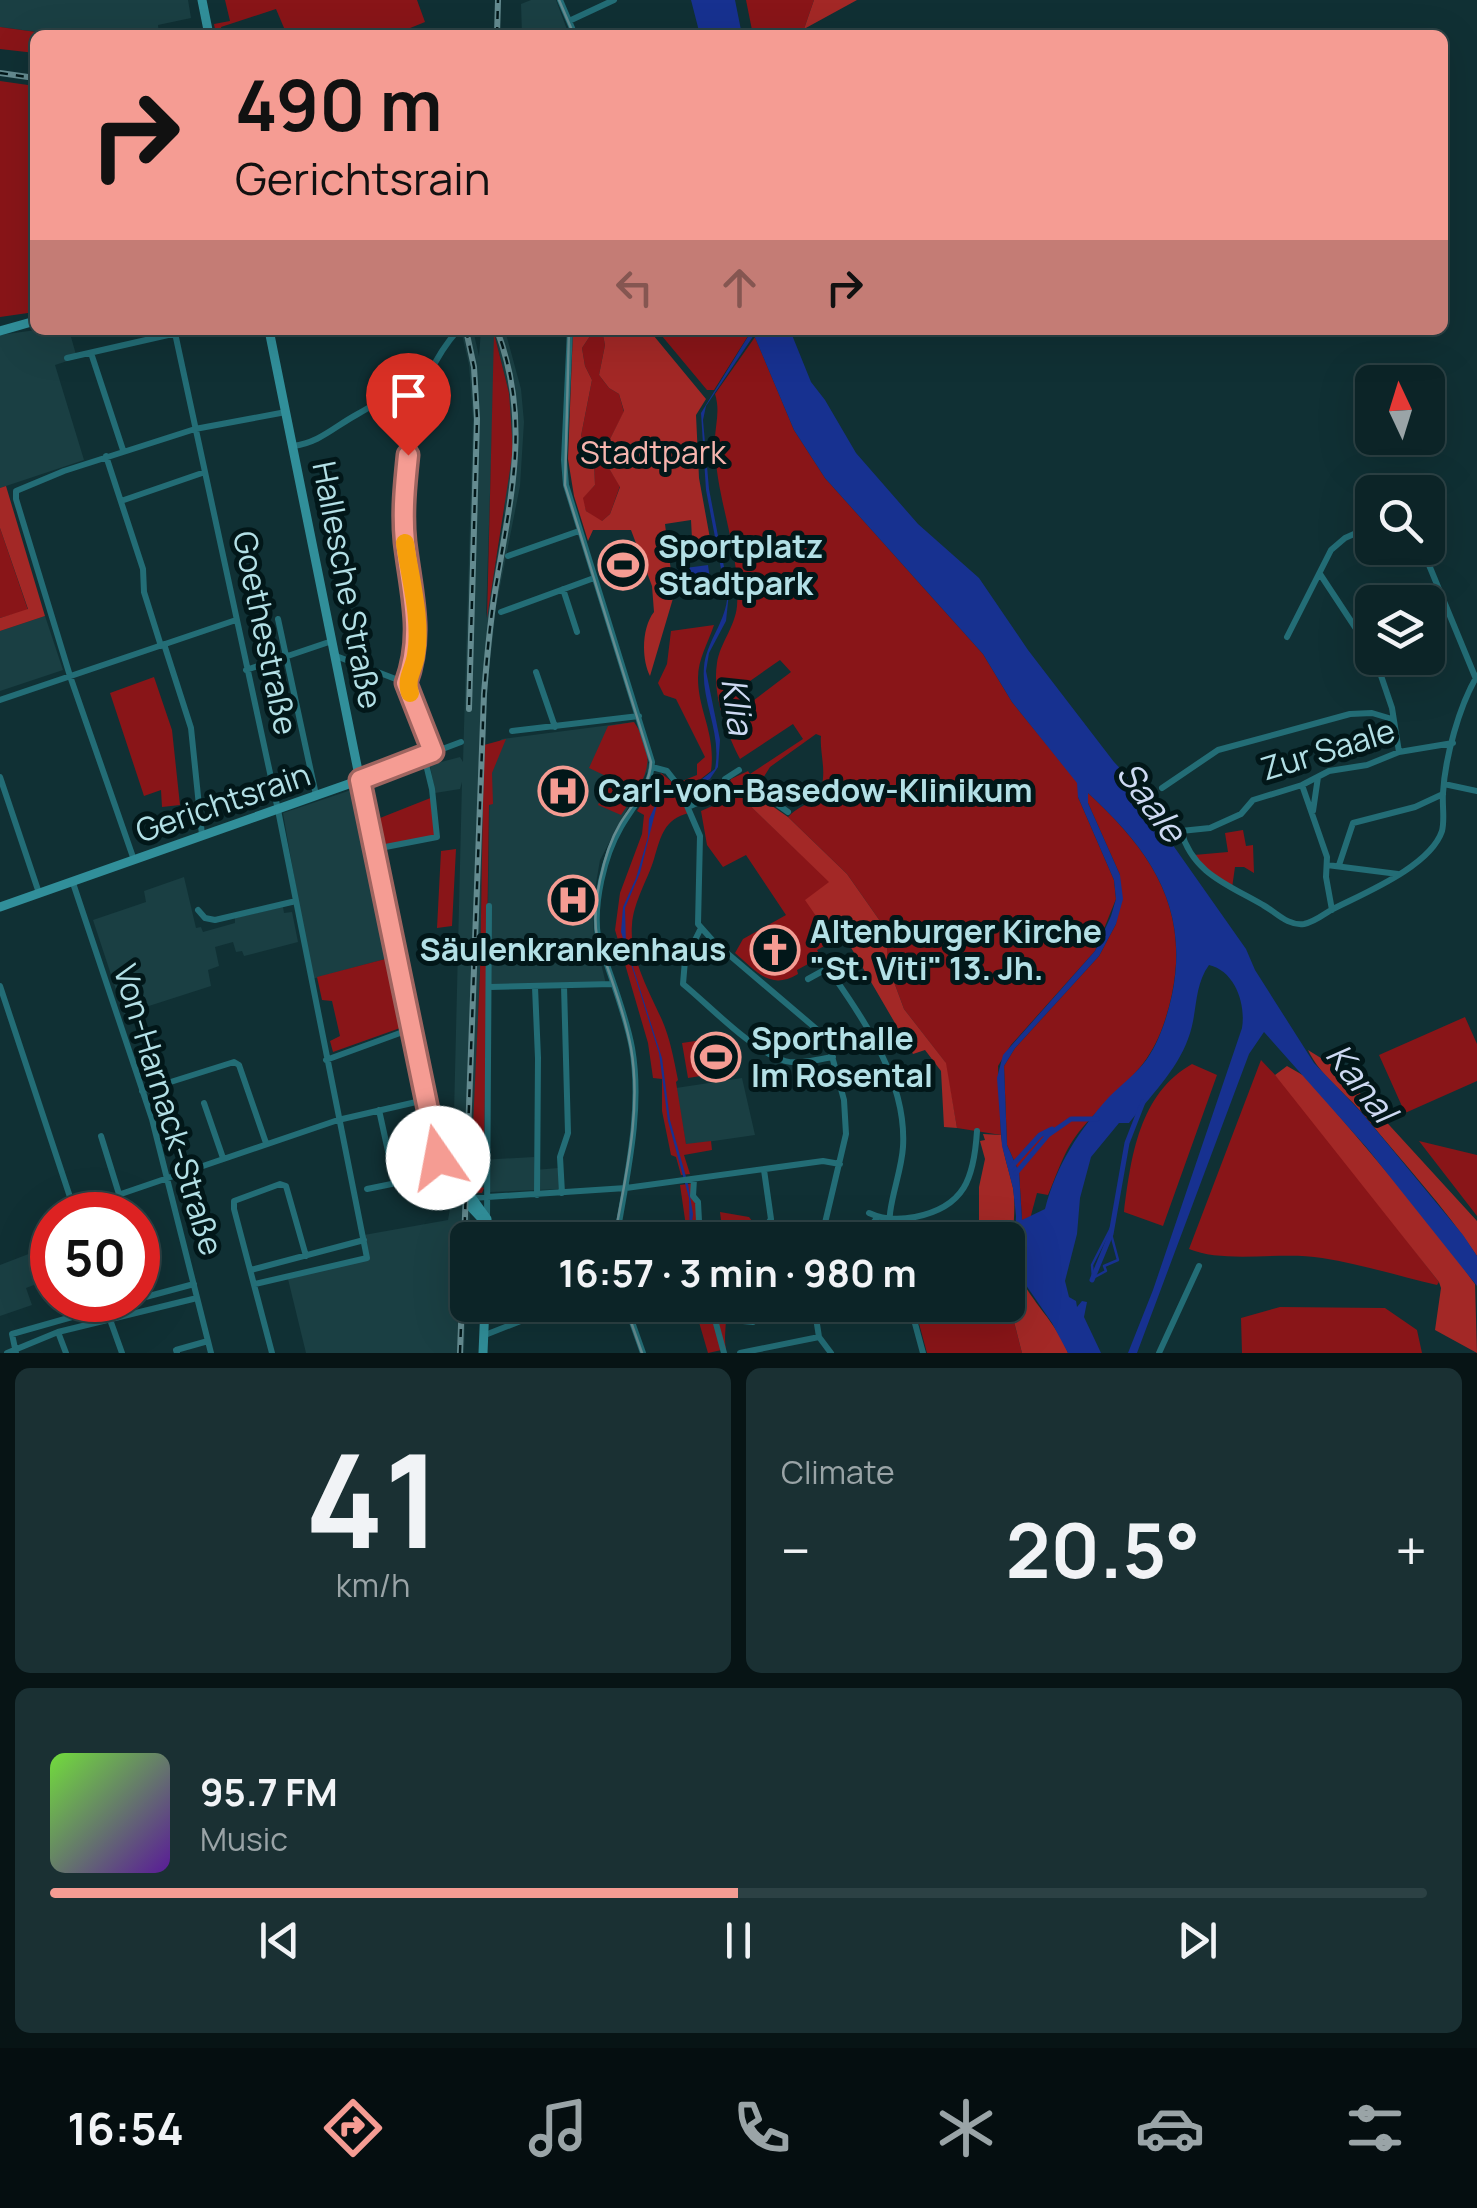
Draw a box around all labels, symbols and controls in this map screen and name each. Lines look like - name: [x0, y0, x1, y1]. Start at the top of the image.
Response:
- text: 490 m: [235, 56, 442, 152]
- icon: right: [70, 70, 200, 200]
- text: Gerichtsrain: [235, 147, 491, 209]
- icon: left: [607, 260, 662, 315]
- icon: ahead: [712, 260, 767, 315]
- icon: right: [817, 260, 872, 315]
- pin: [366, 353, 451, 456]
- north arrow: [1355, 365, 1445, 455]
- map controls: [1355, 365, 1445, 675]
- icon: arrive: [381, 368, 436, 423]
- park label: Stadtpark: [580, 430, 727, 474]
- street label: Hallesche Straße: [302, 457, 394, 712]
- button: search: [1355, 475, 1445, 565]
- place label: Sportplatz Stadtpark: [658, 524, 823, 605]
- street label: Goethestraße: [223, 527, 309, 739]
- sports icon: Sportplatz Stadtpark: [597, 539, 649, 591]
- button: layers: [1355, 585, 1445, 675]
- water label: Klia: [710, 675, 766, 739]
- street label: Zur Saale: [1255, 708, 1400, 790]
- water label: Saale: [1106, 751, 1199, 854]
- street label: Gerichtsrain: [130, 752, 316, 852]
- hospital icon: Carl-von-Basedow-Klinikum: [537, 765, 589, 817]
- place label: Carl-von-Basedow-Klinikum: [598, 768, 1032, 812]
- hospital icon: Säulenkrankenhaus: [547, 874, 599, 926]
- place label: Altenburger Kirche "St. Viti" 13. Jh.: [810, 909, 1102, 990]
- church icon: Altenburger Kirche "St. Viti" 13. Jh.: [749, 924, 801, 976]
- place label: Säulenkrankenhaus: [420, 927, 726, 971]
- street label: Von-Harnack-Straße: [104, 959, 234, 1260]
- place label: Sporthalle Im Rosental: [751, 1016, 933, 1097]
- sports icon: Sporthalle Im Rosental: [690, 1031, 742, 1083]
- water label: Kanal: [1316, 1033, 1410, 1135]
- position arrow: [386, 1106, 490, 1210]
- speed limit sign: 50: [30, 1192, 160, 1322]
- text: 16:57 · 3 min · 980 m: [558, 1246, 917, 1298]
- text: 41: [305, 1409, 441, 1587]
- text: Climate: [781, 1450, 895, 1494]
- text: 20.5°: [1006, 1498, 1200, 1601]
- text: −: [781, 1512, 811, 1588]
- text: +: [1395, 1512, 1427, 1588]
- text: km/h: [336, 1563, 410, 1607]
- text: 95.7 FM: [200, 1765, 338, 1817]
- text: Music: [200, 1817, 288, 1861]
- icon: previous: [252, 1913, 307, 1968]
- icon: pause: [711, 1913, 766, 1968]
- icon: next: [1170, 1913, 1225, 1968]
- icon: directions: [318, 2093, 388, 2163]
- icon: music: [523, 2093, 593, 2163]
- icon: phone: [727, 2093, 797, 2163]
- icon: climate: [931, 2093, 1001, 2163]
- icon: car: [1135, 2093, 1205, 2163]
- icon: filters: [1340, 2093, 1410, 2163]
- text: 16:54: [67, 2097, 184, 2159]

